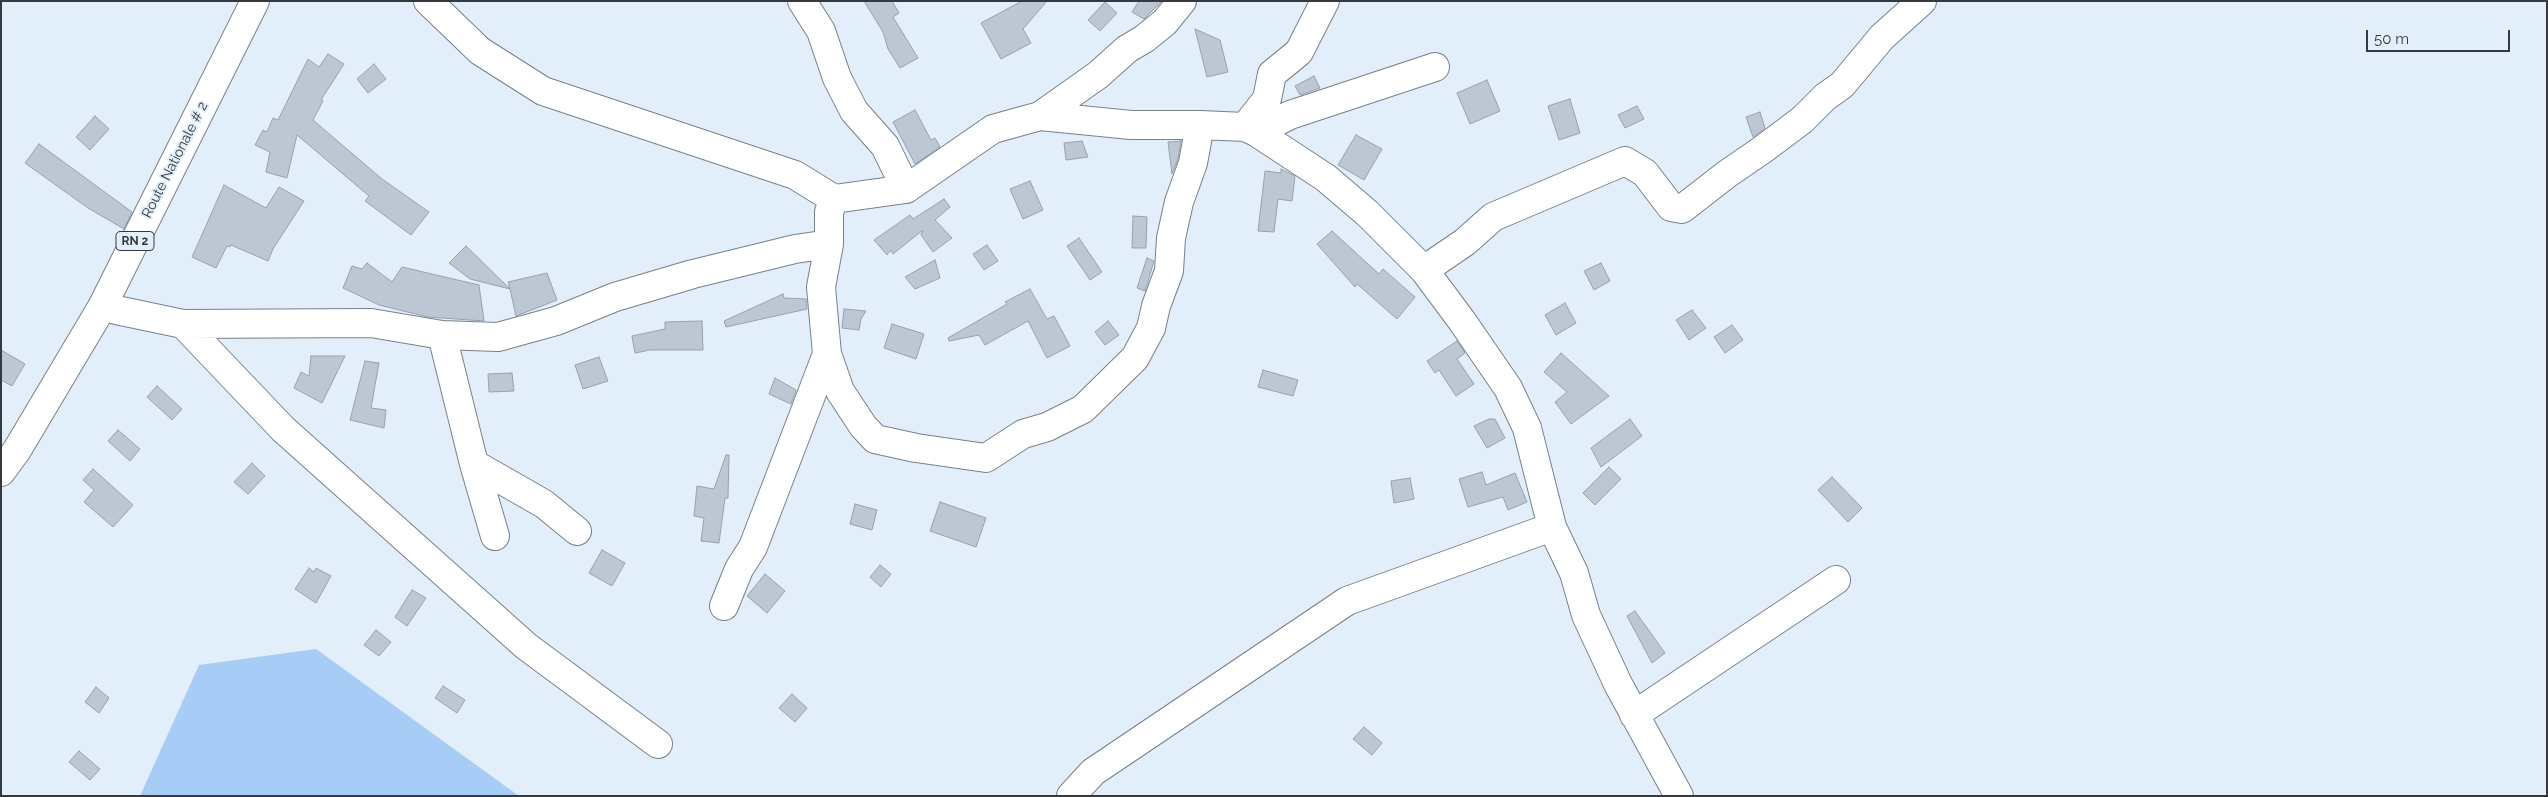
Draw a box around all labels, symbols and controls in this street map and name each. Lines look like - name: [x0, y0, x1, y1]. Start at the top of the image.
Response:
- scale bar: [2368, 20, 2512, 52]
- text: 50 m: [2374, 30, 2409, 48]
- street label: Route Nationale # 2: [138, 99, 212, 221]
- road number: RN 2: [116, 232, 154, 250]

